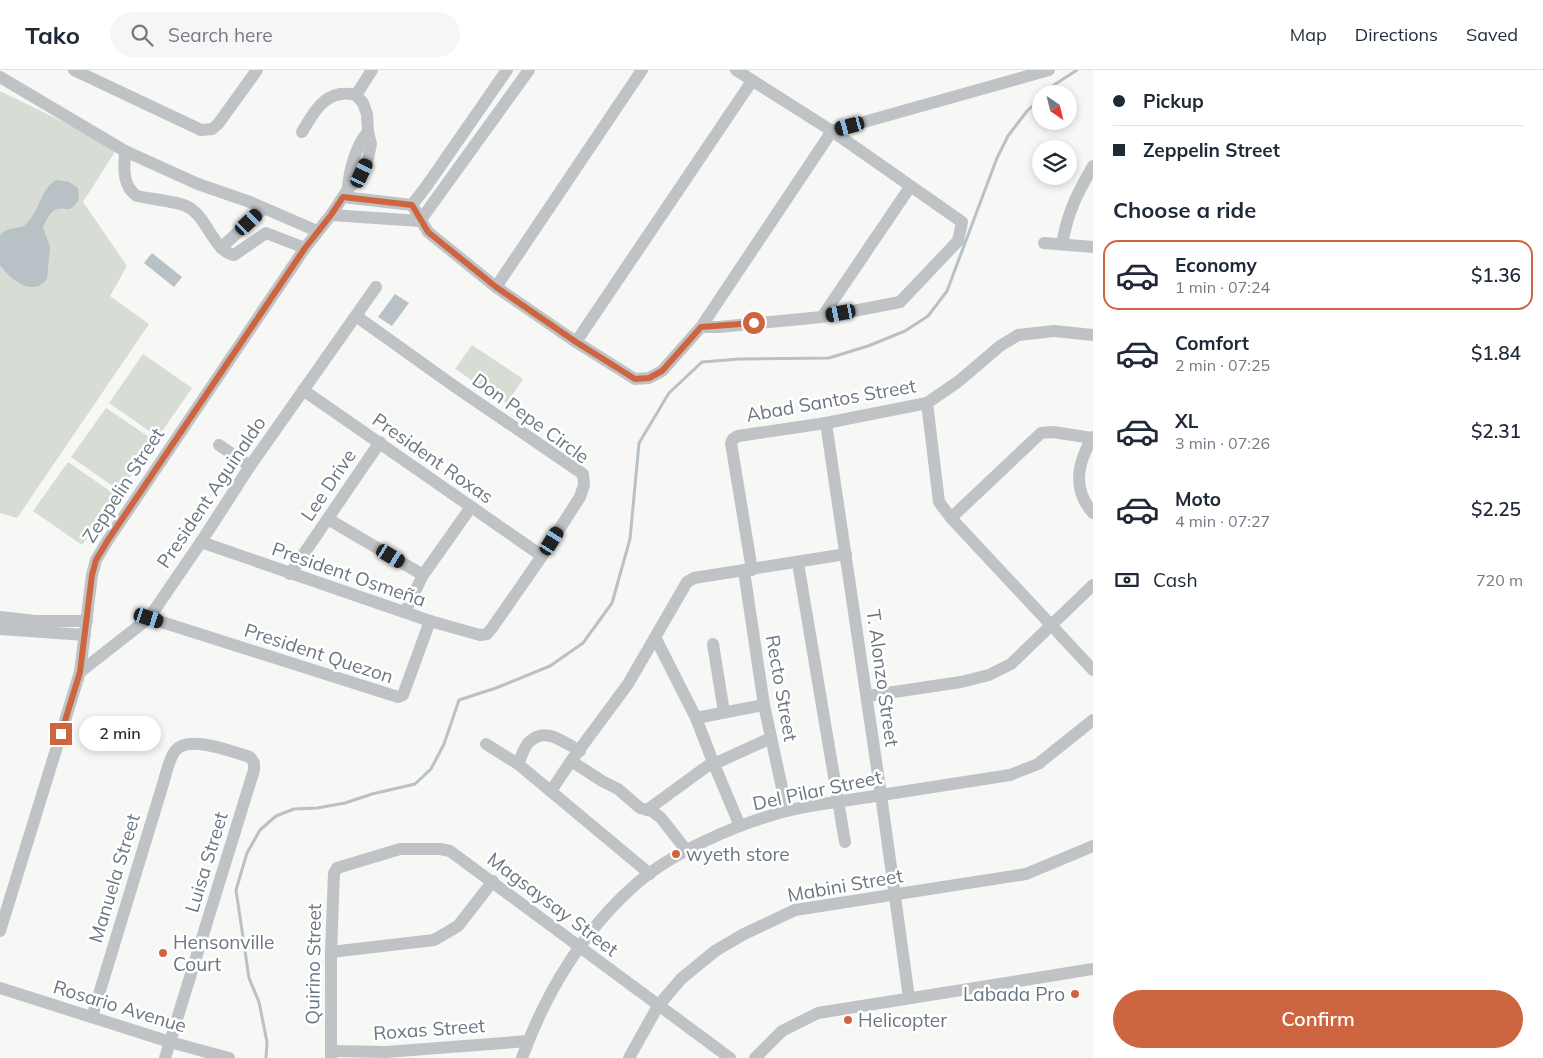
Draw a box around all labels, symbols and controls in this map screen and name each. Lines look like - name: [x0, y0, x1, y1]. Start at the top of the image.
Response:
- search box: [110, 12, 460, 57]
- text: Tako: [25, 20, 80, 50]
- icon: search: [128, 21, 156, 49]
- text: Search here: [168, 23, 273, 47]
- text: Map: [1290, 23, 1327, 46]
- text: Directions: [1355, 23, 1438, 46]
- text: Saved: [1466, 23, 1518, 46]
- north arrow: [1032, 85, 1078, 130]
- map controls: [1032, 85, 1077, 185]
- text: Pickup: [1143, 89, 1204, 113]
- car: [833, 115, 866, 137]
- text: Zeppelin Street: [1143, 138, 1280, 162]
- button: layers: [1032, 140, 1077, 185]
- car: [348, 156, 375, 190]
- text: Choose a ride: [1113, 196, 1256, 224]
- car: [232, 206, 265, 238]
- icon: car: [1115, 253, 1160, 298]
- text: Economy: [1175, 253, 1257, 277]
- text: $1.36: [1471, 263, 1521, 287]
- text: 1 min · 07:24: [1175, 277, 1270, 297]
- car: [824, 303, 857, 323]
- route start: [743, 312, 765, 334]
- icon: car: [1115, 331, 1160, 376]
- text: Comfort: [1175, 331, 1249, 355]
- text: $1.84: [1471, 341, 1521, 365]
- text: 2 min · 07:25: [1175, 355, 1270, 375]
- street label: Don Pepe Circle: [468, 368, 594, 468]
- street label: Abad Santos Street: [744, 373, 918, 427]
- street label: President Roxas: [368, 407, 498, 509]
- icon: car: [1115, 409, 1160, 454]
- text: XL: [1175, 409, 1198, 433]
- street label: President Aguinaldo: [151, 412, 271, 572]
- text: $2.31: [1471, 419, 1521, 443]
- street label: Zeppelin Street: [77, 423, 169, 547]
- text: 3 min · 07:26: [1175, 433, 1270, 453]
- street label: Lee Drive: [295, 444, 361, 526]
- icon: car: [1115, 487, 1160, 532]
- text: Moto: [1175, 487, 1221, 511]
- text: $2.25: [1471, 497, 1521, 521]
- text: 4 min · 07:27: [1175, 511, 1270, 531]
- car: [537, 524, 566, 558]
- street label: President Osmeña: [269, 536, 429, 612]
- car: [374, 542, 407, 570]
- icon: cash: [1113, 566, 1141, 594]
- text: Cash: [1153, 568, 1198, 592]
- text: 720 m: [1476, 570, 1523, 590]
- car: [132, 606, 165, 630]
- street label: T. Alonzo Street: [862, 608, 905, 748]
- street label: President Quezon: [241, 618, 397, 688]
- street label: Recto Street: [761, 633, 803, 743]
- callout: 2 min: [78, 716, 161, 752]
- route end: [50, 723, 72, 745]
- text: 2 min: [99, 723, 141, 743]
- street label: Del Pilar Street: [750, 765, 884, 815]
- street label: Luisa Street: [179, 808, 233, 915]
- street label: Manuela Street: [83, 810, 145, 945]
- place label: wyeth store: [686, 842, 790, 866]
- street label: Magsaysay Street: [483, 847, 624, 961]
- marker: wyeth store: [670, 848, 682, 860]
- street label: Mabini Street: [785, 863, 905, 907]
- street label: Quirino Street: [300, 903, 326, 1025]
- place label: Hensonville Court: [173, 930, 274, 976]
- marker: Hensonville Court: [157, 947, 169, 959]
- street label: Rosario Avenue: [50, 974, 190, 1038]
- place label: Labada Pro: [963, 982, 1065, 1006]
- marker: Labada Pro: [1069, 988, 1081, 1000]
- button: Confirm: [1113, 990, 1523, 1048]
- place label: Helicopter: [858, 1008, 947, 1032]
- street label: Roxas Street: [372, 1013, 486, 1045]
- marker: Helicopter: [842, 1014, 854, 1026]

